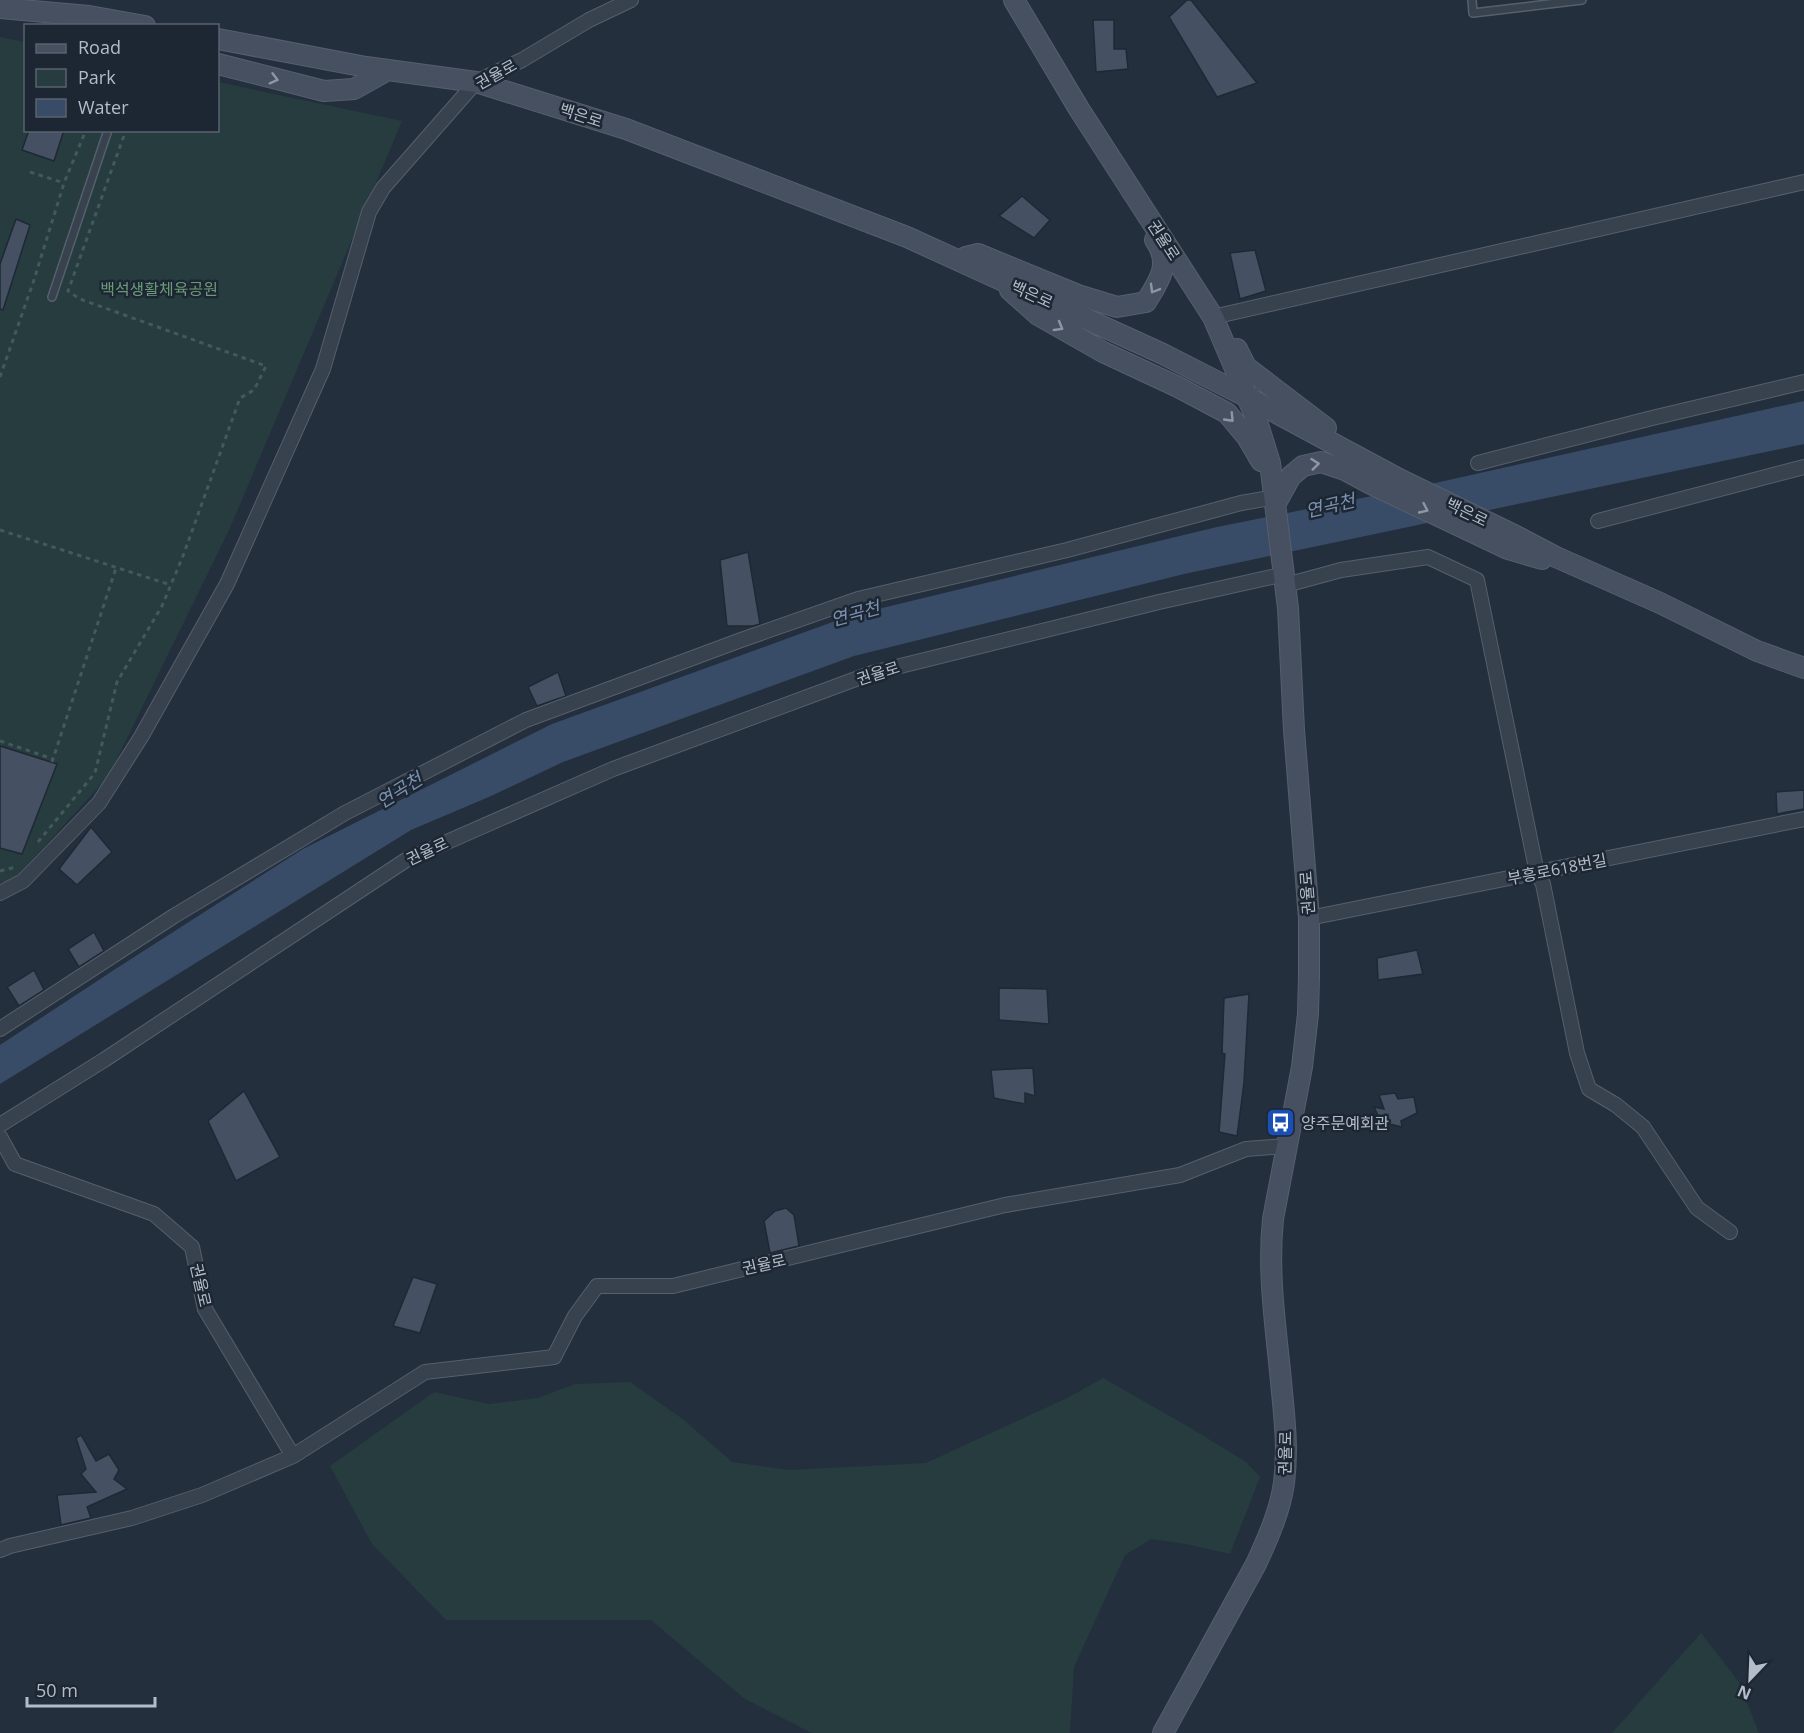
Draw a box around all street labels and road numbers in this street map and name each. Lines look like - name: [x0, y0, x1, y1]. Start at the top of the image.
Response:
- street label: 권율로: [471, 54, 521, 94]
- street label: 백은로: [557, 98, 606, 132]
- street label: 권율로: [1143, 215, 1185, 265]
- street label: 백은로: [1007, 275, 1057, 313]
- street label: 백은로: [1442, 492, 1492, 532]
- street label: 권율로: [854, 656, 903, 690]
- street label: 권율로: [402, 832, 452, 870]
- street label: 부흥로618번길: [1505, 849, 1609, 889]
- street label: 권율로: [1294, 870, 1320, 916]
- street label: 권율로: [740, 1248, 788, 1280]
- street label: 권율로: [185, 1261, 217, 1309]
- street label: 권율로: [1274, 1430, 1296, 1475]

